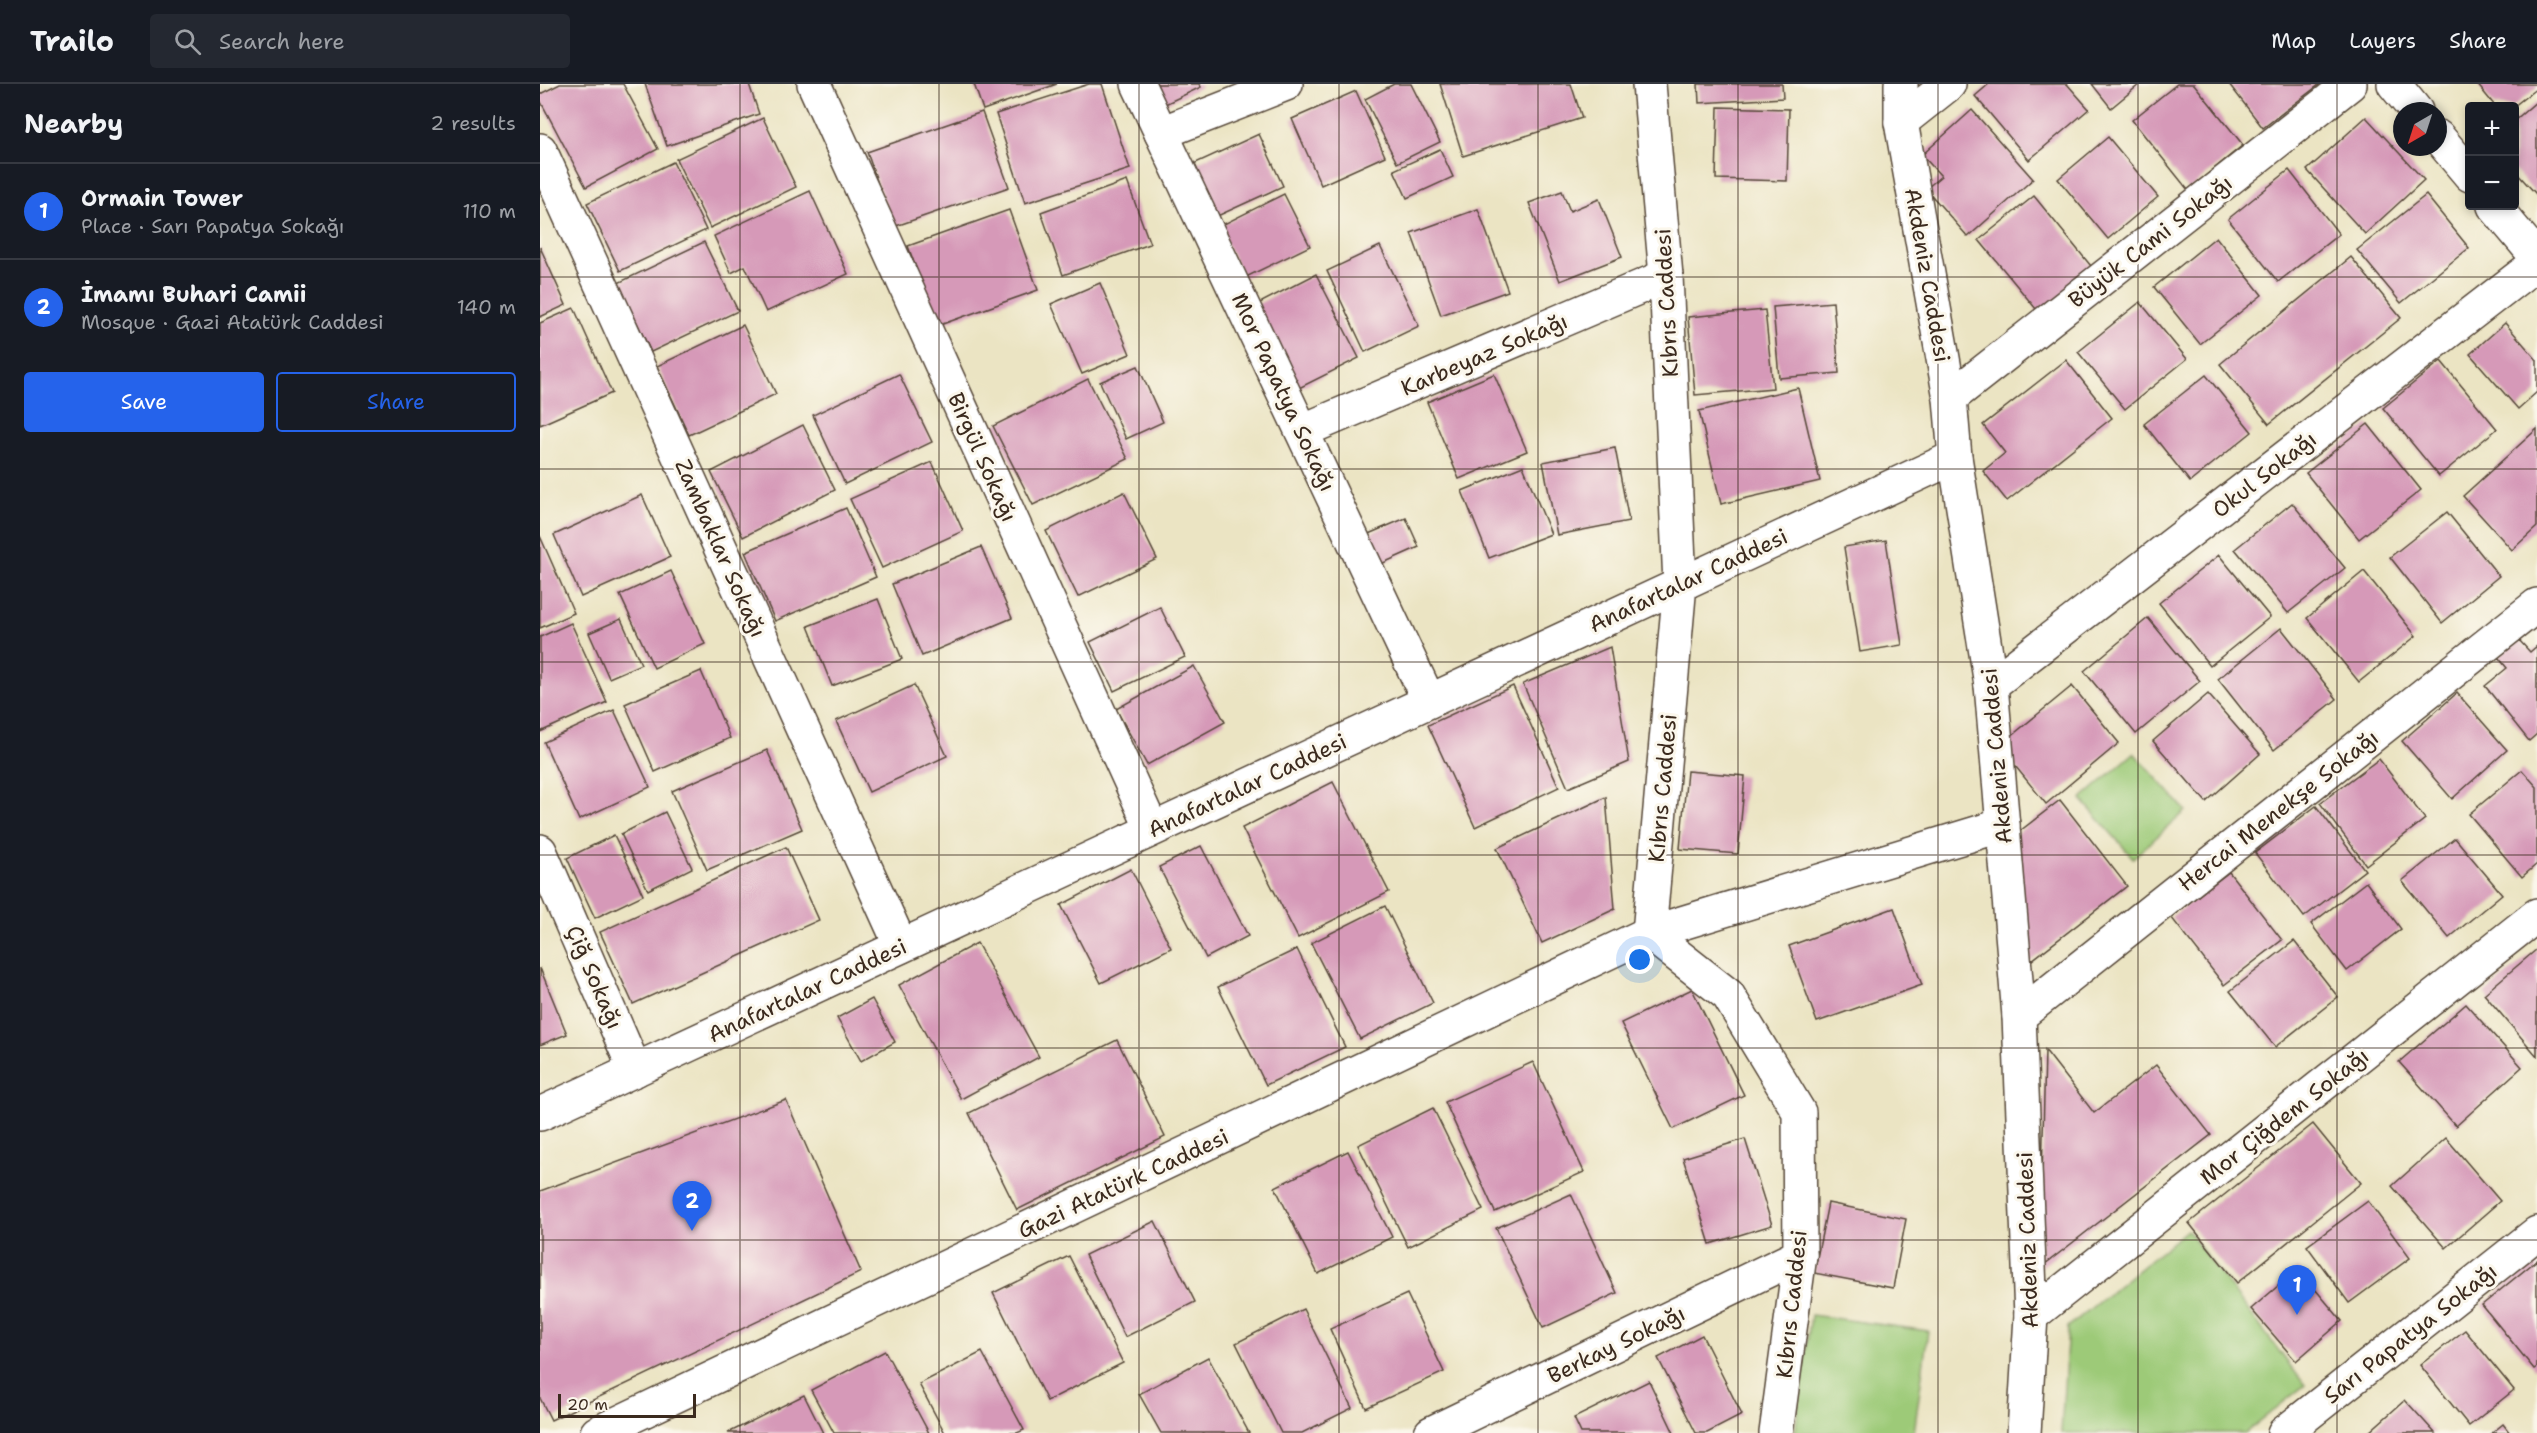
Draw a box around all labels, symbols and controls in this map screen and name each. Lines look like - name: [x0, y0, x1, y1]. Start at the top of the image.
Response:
- search box: [150, 14, 570, 68]
- text: Trailo: [30, 22, 114, 60]
- icon: search: [171, 25, 204, 58]
- text: Search here: [219, 27, 345, 56]
- text: Map: [2271, 27, 2316, 55]
- text: Layers: [2349, 27, 2416, 55]
- text: Share: [2449, 27, 2507, 55]
- north arrow: [2393, 102, 2447, 156]
- map controls: [2465, 102, 2519, 210]
- button: +: [2465, 102, 2519, 156]
- text: Nearby: [24, 106, 123, 141]
- text: 2 results: [430, 110, 516, 136]
- button: −: [2465, 156, 2519, 210]
- street label: Büyük Cami Sokağı: [2062, 168, 2238, 314]
- text: Ormain Tower: [81, 184, 243, 213]
- street label: Akdeniz Caddesi: [1898, 186, 1957, 365]
- text: 1: [39, 198, 48, 224]
- text: 110 m: [462, 198, 516, 224]
- text: Place · Sarı Papatya Sokağı: [81, 213, 345, 239]
- street label: Kıbrıs Caddesi: [1648, 228, 1685, 378]
- text: İmamı Buhari Camii: [81, 280, 307, 309]
- street label: Mor Papatya Sokağı: [1225, 288, 1342, 496]
- text: 2: [37, 294, 51, 320]
- text: 140 m: [457, 294, 516, 320]
- street label: Karbeyaz Sokağı: [1396, 306, 1572, 403]
- text: Mosque · Gazi Atatürk Caddesi: [81, 309, 384, 335]
- button: Save: [24, 372, 264, 432]
- button: Share: [276, 372, 516, 432]
- street label: Birgül Sokağı: [941, 388, 1024, 526]
- street label: Okul Sokağı: [2206, 425, 2322, 524]
- street label: Zambaklar Sokağı: [668, 455, 773, 642]
- street label: Anafartalar Caddesi: [1584, 522, 1792, 639]
- street label: Akdeniz Caddesi: [1974, 667, 2019, 845]
- street label: Kıbrıs Caddesi: [1642, 712, 1683, 864]
- street label: Hercai Menekşe Sokağı: [2172, 723, 2384, 898]
- street label: Anafartalar Caddesi: [1143, 727, 1351, 844]
- street label: Çiğ Sokağı: [560, 921, 629, 1034]
- street label: Anafartalar Caddesi: [703, 932, 911, 1049]
- your location: [1625, 945, 1654, 974]
- street label: Mor Çiğdem Sokağı: [2194, 1041, 2375, 1192]
- street label: Gazi Atatürk Caddesi: [1013, 1122, 1233, 1245]
- street label: Akdeniz Caddesi: [2010, 1151, 2045, 1329]
- pin: 2: [672, 1182, 712, 1231]
- street label: Kıbrıs Caddesi: [1769, 1228, 1814, 1380]
- street label: Sarı Papatya Sokağı: [2318, 1257, 2503, 1410]
- pin: 1: [2278, 1266, 2316, 1315]
- street label: Berkay Sokağı: [1543, 1299, 1690, 1390]
- scale bar: [558, 1391, 696, 1418]
- text: 20 m: [567, 1394, 608, 1415]

